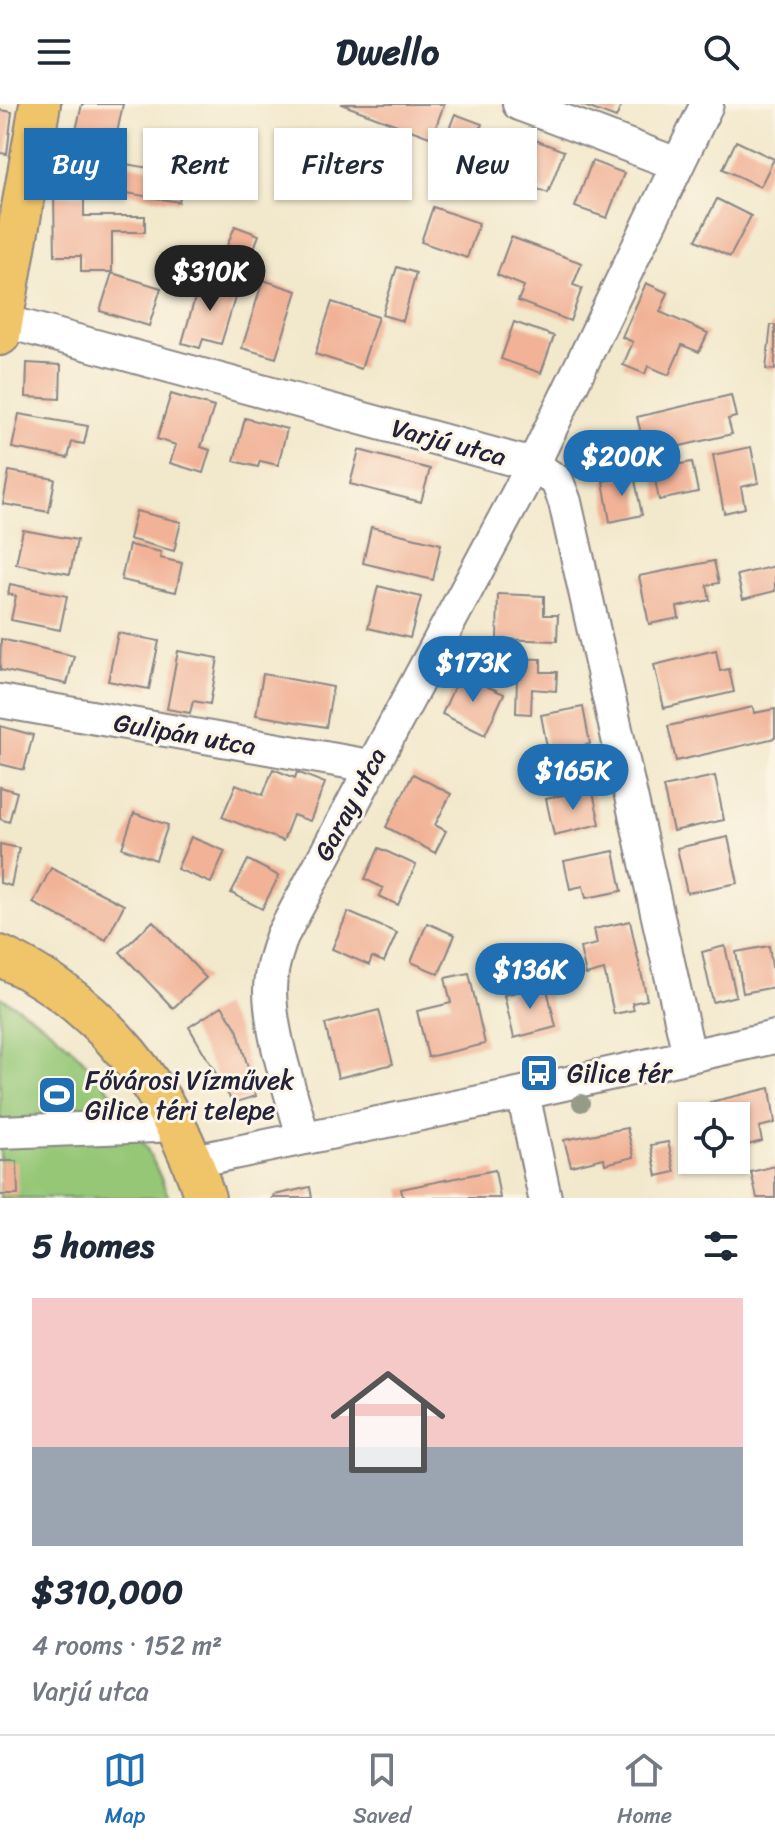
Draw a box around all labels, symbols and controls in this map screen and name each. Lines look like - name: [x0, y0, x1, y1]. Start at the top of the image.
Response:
- text: Dwello: [336, 20, 439, 84]
- icon: menu: [32, 30, 76, 74]
- icon: search: [699, 30, 743, 74]
- chip: Buy: [24, 128, 127, 200]
- chip: Rent: [143, 128, 258, 200]
- chip: Filters: [274, 128, 412, 200]
- chip: New: [428, 128, 537, 200]
- pin: $310K: [154, 245, 266, 313]
- text: $310K: [172, 248, 248, 294]
- street label: Varjú utca: [387, 405, 511, 479]
- pin: $200K: [566, 430, 678, 498]
- text: $200K: [581, 433, 663, 479]
- pin: $173K: [417, 636, 529, 704]
- text: $173K: [436, 639, 510, 685]
- street label: Gulipán utca: [110, 699, 260, 769]
- street label: Garay utca: [301, 739, 399, 869]
- pin: $165K: [517, 744, 629, 812]
- text: $165K: [535, 747, 611, 793]
- pin: $136K: [474, 943, 586, 1011]
- text: $136K: [493, 946, 567, 992]
- place label: Gilice tér: [567, 1050, 673, 1096]
- bus stop icon: Gilice tér: [518, 1052, 560, 1094]
- place label: Fővárosi Vízművek Gilice téri telepe: [85, 1057, 294, 1133]
- sports icon: Fővárosi Vízművek Gilice téri telepe: [36, 1074, 78, 1116]
- map controls: [678, 1102, 750, 1174]
- button: locate: [678, 1102, 750, 1174]
- text: 5 homes: [32, 1216, 154, 1276]
- icon: filters: [699, 1224, 743, 1268]
- icon: home: [316, 1350, 460, 1494]
- text: $310,000: [32, 1562, 183, 1622]
- text: 4 rooms · 152 m²: [32, 1622, 222, 1668]
- text: Varjú utca: [32, 1668, 149, 1714]
- tab: Map: [103, 1748, 147, 1835]
- tab: Saved: [353, 1748, 411, 1835]
- tab: Home: [617, 1748, 672, 1835]

